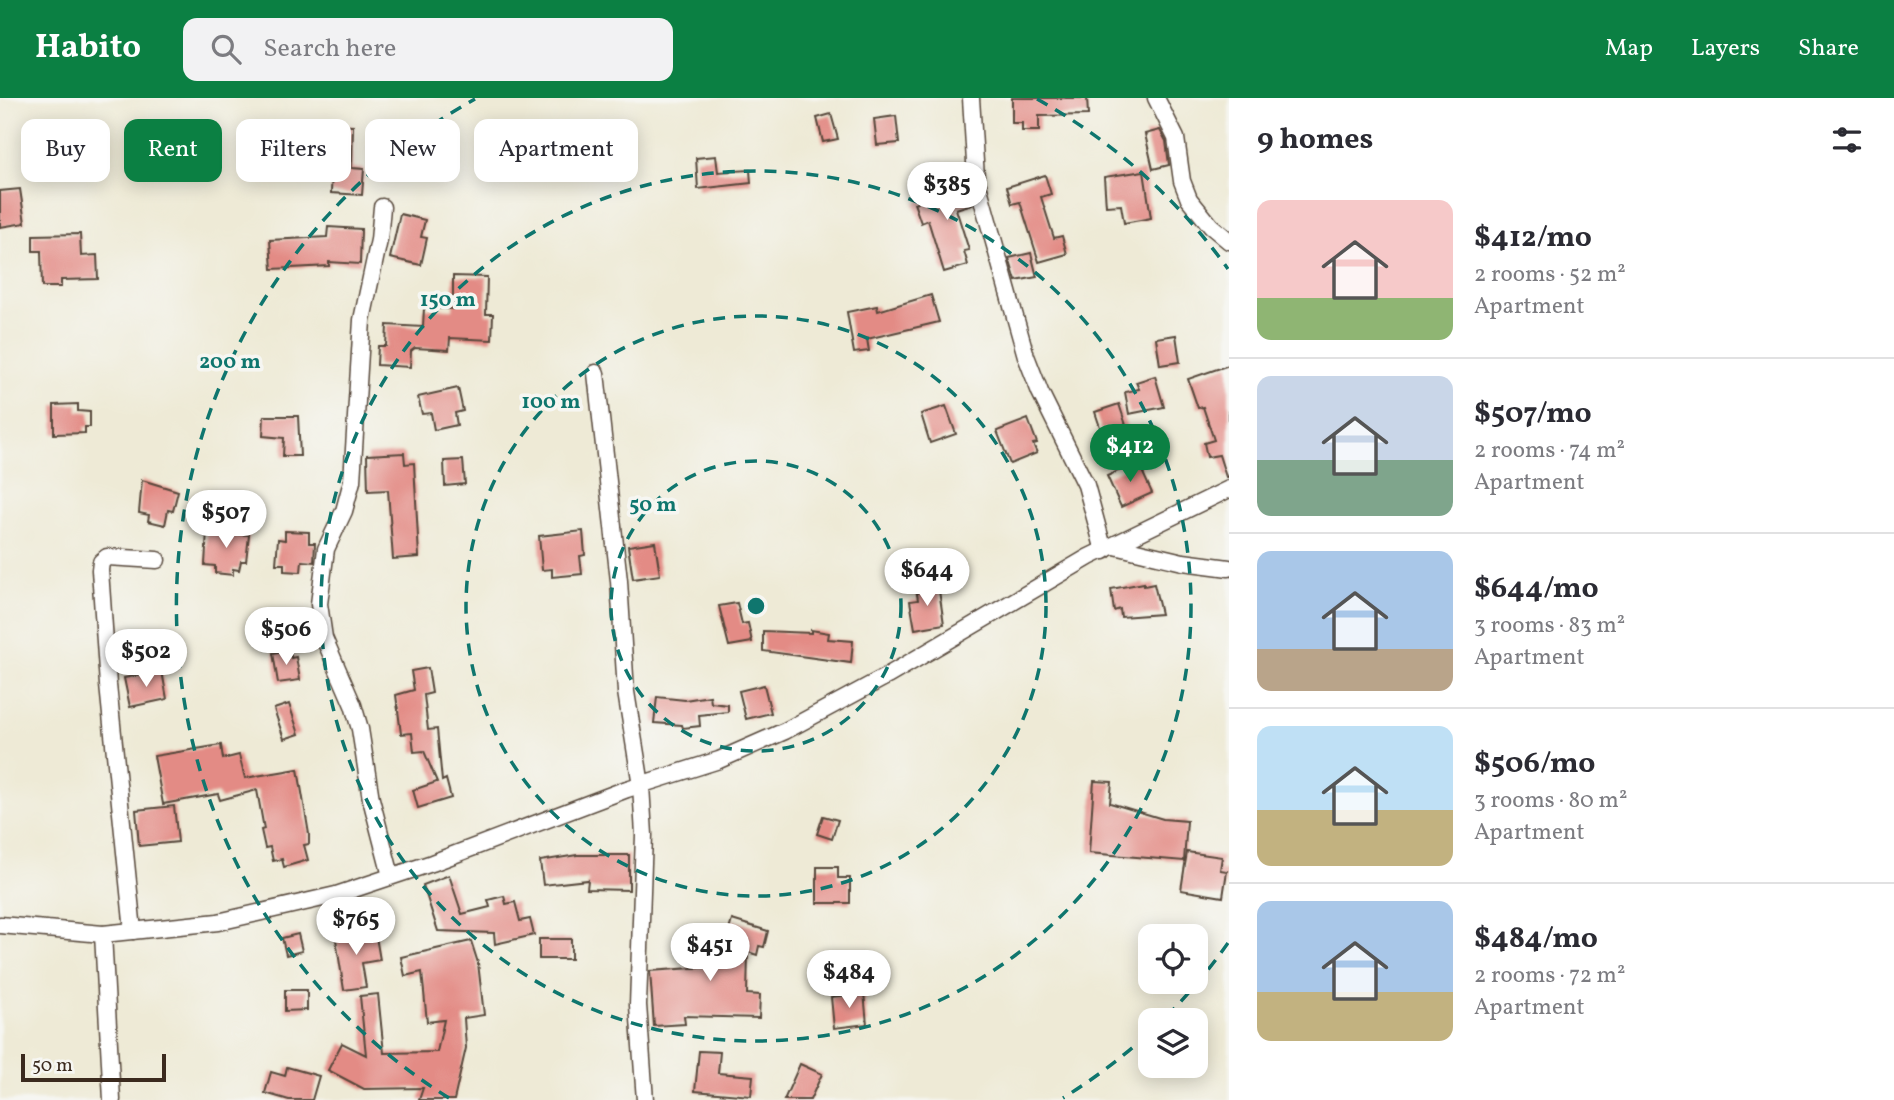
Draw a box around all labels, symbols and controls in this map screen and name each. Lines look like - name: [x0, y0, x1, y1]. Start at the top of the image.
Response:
- search box: [183, 18, 673, 81]
- text: Habito: [35, 26, 141, 72]
- icon: search: [207, 30, 245, 68]
- text: Search here: [263, 31, 396, 67]
- text: Map: [1605, 32, 1653, 66]
- text: Layers: [1691, 32, 1760, 66]
- text: Share: [1798, 32, 1859, 66]
- chip: Buy: [21, 119, 110, 182]
- chip: Rent: [124, 119, 222, 182]
- chip: Filters: [236, 119, 351, 182]
- chip: New: [365, 119, 460, 182]
- chip: Apartment: [474, 119, 638, 182]
- text: 9 homes: [1257, 119, 1373, 161]
- icon: filters: [1828, 121, 1866, 159]
- pin: $385: [906, 162, 988, 222]
- text: $385: [923, 169, 971, 201]
- text: $412/mo: [1474, 217, 1592, 259]
- icon: home: [1313, 228, 1397, 312]
- text: 2 rooms · 52 m²: [1474, 259, 1626, 291]
- text: 150 m: [420, 286, 476, 315]
- text: Apartment: [1474, 291, 1585, 323]
- text: 200 m: [199, 348, 261, 377]
- text: 100 m: [521, 388, 581, 417]
- text: $507/mo: [1474, 393, 1592, 435]
- icon: home: [1313, 404, 1397, 488]
- pin: $412: [1089, 424, 1171, 484]
- text: $412: [1106, 431, 1154, 463]
- text: 2 rooms · 74 m²: [1474, 435, 1625, 467]
- text: Apartment: [1474, 467, 1585, 499]
- pin: $507: [185, 490, 267, 550]
- text: 50 m: [629, 491, 677, 520]
- text: $507: [202, 497, 250, 529]
- pin: $644: [886, 548, 968, 608]
- text: $644: [900, 555, 954, 587]
- text: $644/mo: [1474, 568, 1599, 610]
- icon: home: [1313, 579, 1397, 663]
- centre of rings: [744, 594, 768, 618]
- pin: $506: [245, 608, 327, 667]
- text: 3 rooms · 83 m²: [1474, 610, 1625, 642]
- text: $506: [261, 614, 311, 646]
- pin: $502: [105, 630, 187, 689]
- text: $502: [121, 636, 171, 668]
- text: Apartment: [1474, 642, 1585, 674]
- text: $506/mo: [1474, 743, 1595, 785]
- icon: home: [1313, 754, 1397, 838]
- text: 3 rooms · 80 m²: [1474, 785, 1627, 817]
- text: Apartment: [1474, 817, 1585, 849]
- pin: $765: [315, 898, 397, 957]
- text: $765: [332, 904, 380, 936]
- text: $484/mo: [1474, 918, 1598, 960]
- pin: $451: [669, 924, 751, 983]
- map controls: [1138, 924, 1208, 1078]
- button: locate: [1138, 924, 1208, 994]
- icon: home: [1313, 929, 1397, 1013]
- text: $451: [687, 930, 733, 962]
- pin: $484: [808, 950, 890, 1010]
- text: $484: [823, 957, 875, 989]
- text: 2 rooms · 72 m²: [1474, 960, 1625, 992]
- text: Apartment: [1474, 992, 1585, 1024]
- button: layers: [1138, 1008, 1208, 1078]
- scale bar: [21, 1051, 166, 1083]
- text: 50 m: [32, 1053, 73, 1079]

